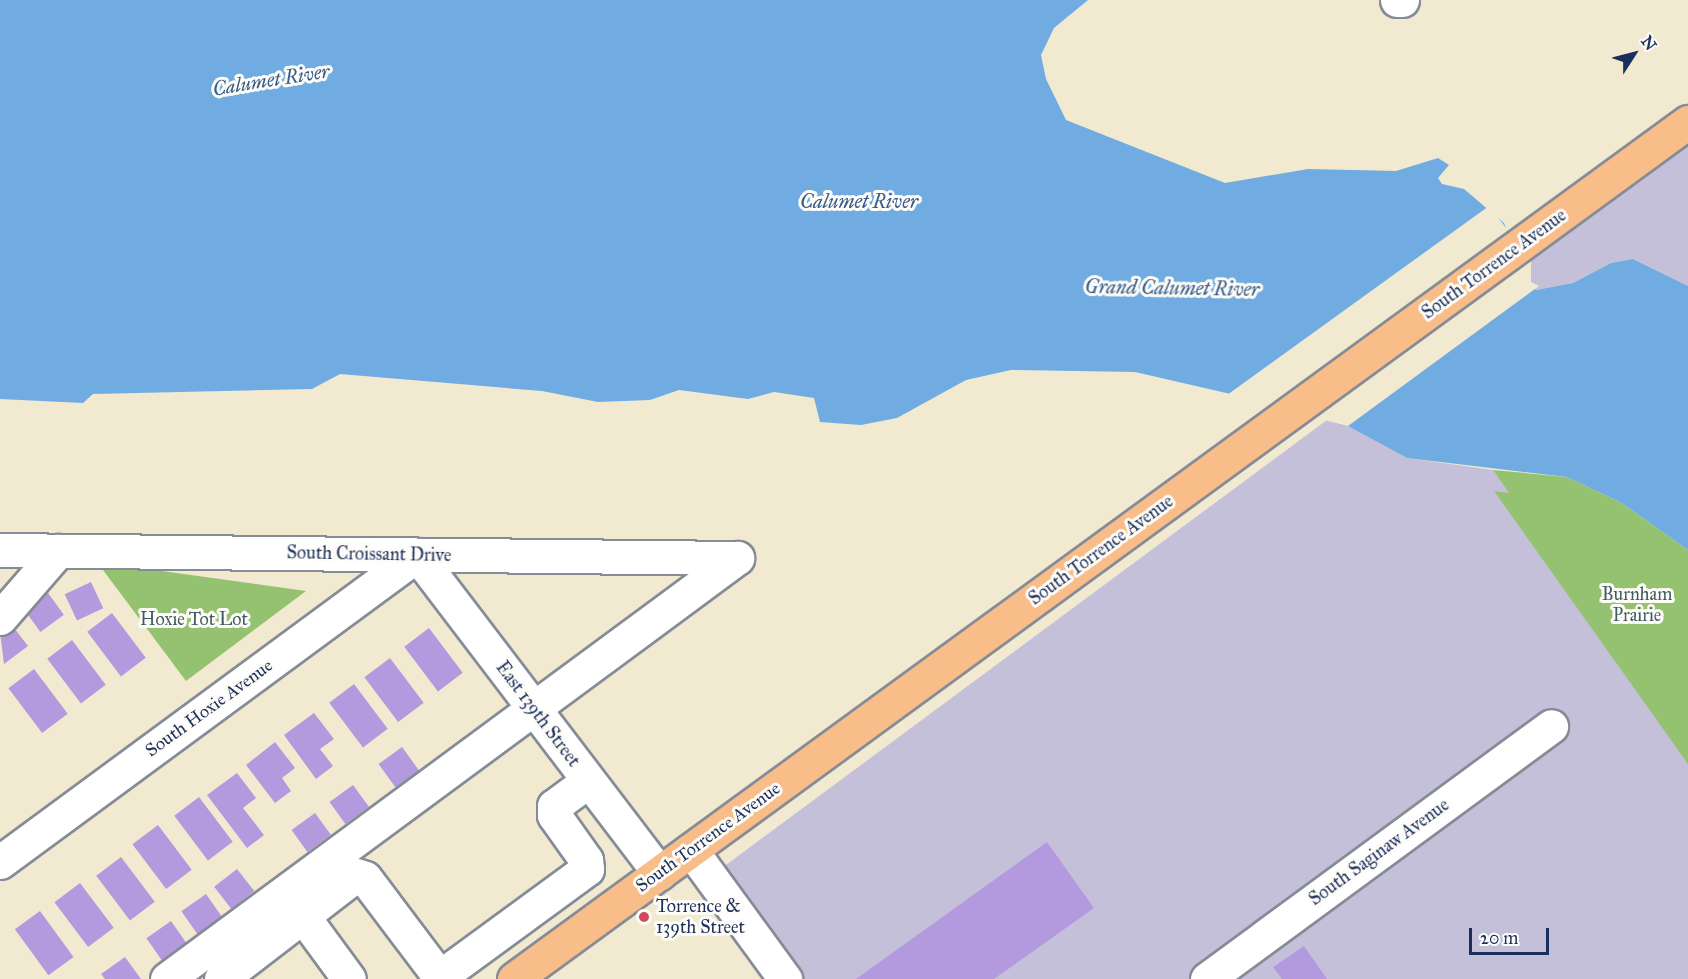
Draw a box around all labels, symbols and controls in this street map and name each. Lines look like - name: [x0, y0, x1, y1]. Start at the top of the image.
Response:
- north arrow: [1604, 24, 1664, 84]
- text: N: [1637, 32, 1661, 54]
- water label: Calumet River: [211, 59, 331, 101]
- water label: Calumet River: [800, 189, 918, 213]
- street label: South Torrence Avenue: [1418, 204, 1570, 324]
- water label: Grand Calumet River: [1085, 274, 1259, 302]
- street label: South Torrence Avenue: [1025, 490, 1177, 610]
- street label: South Croissant Drive: [286, 542, 452, 566]
- park label: Burnham Prairie: [1602, 584, 1672, 626]
- park label: Hoxie Tot Lot: [140, 608, 248, 630]
- street label: South Hoxie Avenue: [141, 655, 277, 761]
- street label: East 139th Street: [491, 657, 585, 771]
- street label: South Torrence Avenue: [632, 777, 784, 897]
- street label: South Saginaw Avenue: [1305, 794, 1453, 910]
- place label: Torrence & 139th Street: [656, 896, 745, 938]
- marker: Torrence & 139th Street: [637, 910, 651, 924]
- scale bar: [1472, 916, 1552, 954]
- text: 20 m: [1480, 927, 1518, 949]

